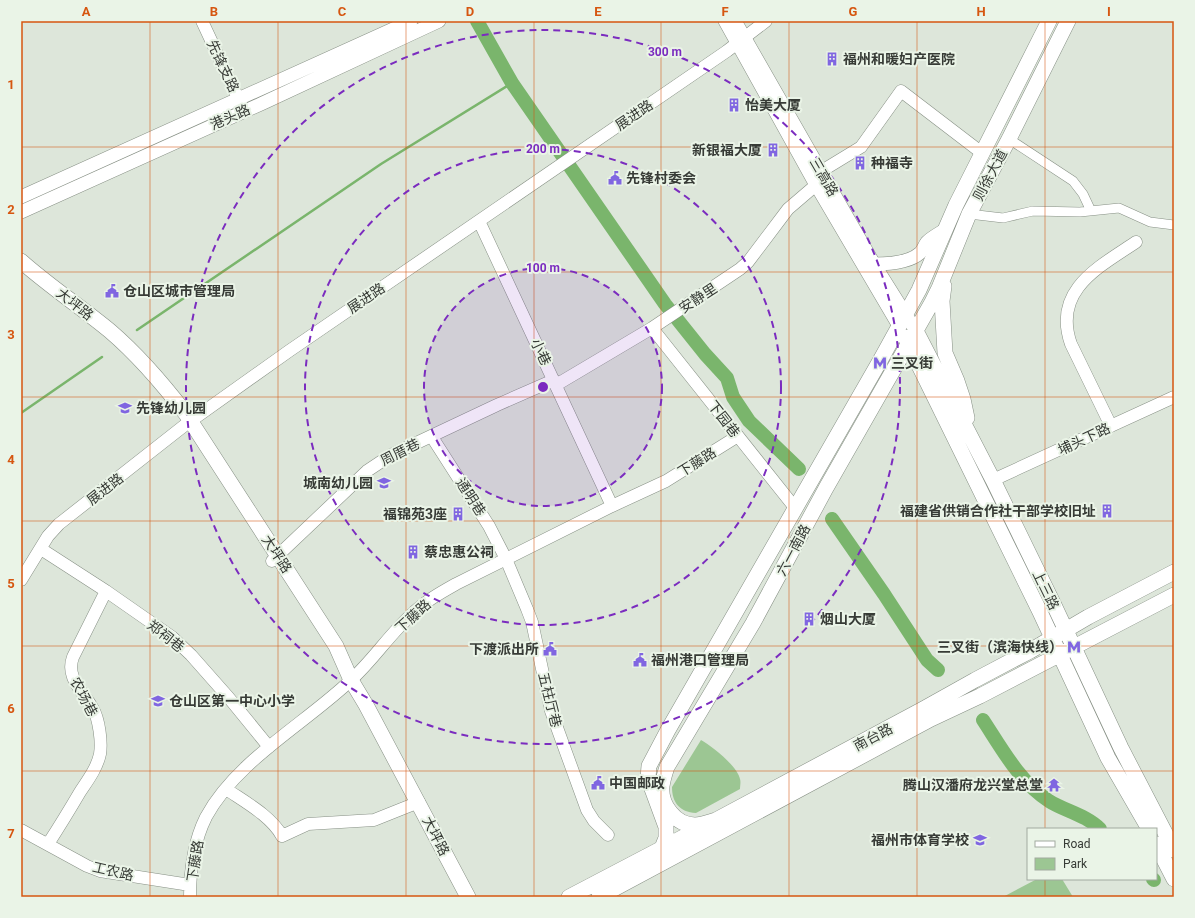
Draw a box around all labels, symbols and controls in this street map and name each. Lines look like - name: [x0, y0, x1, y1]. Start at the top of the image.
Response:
- text: A: [82, 4, 91, 19]
- text: B: [210, 4, 218, 19]
- text: C: [338, 4, 347, 19]
- text: D: [466, 4, 474, 19]
- text: E: [594, 4, 602, 19]
- text: F: [721, 4, 729, 19]
- text: G: [849, 4, 858, 19]
- text: H: [976, 4, 986, 19]
- text: I: [1107, 4, 1111, 19]
- street label: 先锋支路: [204, 37, 242, 95]
- text: 300 m: [648, 45, 682, 59]
- building icon: 福州和暖妇产医院: [824, 51, 840, 67]
- place label: 福州和暖妇产医院: [843, 51, 955, 67]
- text: 1: [7, 77, 15, 92]
- street label: 展进路: [612, 97, 656, 133]
- building icon: 怡美大厦: [726, 97, 742, 113]
- place label: 怡美大厦: [745, 97, 801, 113]
- street label: 港头路: [208, 101, 252, 133]
- text: 200 m: [526, 142, 560, 156]
- place label: 新银福大厦: [692, 142, 762, 158]
- building icon: 新银福大厦: [765, 142, 781, 158]
- street label: 则徐大道: [970, 147, 1010, 203]
- street label: 三高路: [807, 155, 841, 199]
- building icon: 种福寺: [852, 155, 868, 171]
- place label: 种福寺: [871, 155, 913, 171]
- public building icon: 先锋村委会: [607, 170, 623, 186]
- place label: 先锋村委会: [626, 170, 696, 186]
- text: 2: [7, 202, 15, 217]
- text: 100 m: [526, 261, 560, 275]
- street label: 展进路: [344, 280, 388, 316]
- street label: 安静里: [676, 280, 720, 316]
- public building icon: 仓山区城市管理局: [104, 283, 120, 299]
- place label: 仓山区城市管理局: [123, 283, 235, 299]
- street label: 大坪路: [54, 285, 96, 323]
- text: 3: [7, 327, 15, 342]
- street label: 小巷: [528, 336, 554, 368]
- metro station icon: 三叉街: [872, 355, 888, 371]
- place label: 三叉街: [891, 355, 933, 371]
- centre of rings: [536, 380, 550, 394]
- street label: 下园巷: [705, 398, 743, 440]
- school or university icon: 先锋幼儿园: [117, 400, 133, 416]
- place label: 先锋幼儿园: [136, 400, 206, 416]
- street label: 埔头下路: [1055, 420, 1113, 458]
- street label: 周厝巷: [378, 435, 422, 469]
- street label: 下藤路: [675, 444, 719, 480]
- text: 4: [7, 452, 15, 467]
- street label: 展进路: [84, 470, 126, 508]
- place label: 城南幼儿园: [303, 475, 373, 491]
- school or university icon: 城南幼儿园: [376, 475, 392, 491]
- street label: 通明巷: [453, 475, 489, 519]
- place label: 福建省供销合作社干部学校旧址: [900, 503, 1096, 519]
- building icon: 福建省供销合作社干部学校旧址: [1099, 503, 1115, 519]
- place label: 福锦苑3座: [383, 506, 447, 522]
- building icon: 福锦苑3座: [450, 506, 466, 522]
- street label: 六一南路: [773, 522, 813, 578]
- street label: 大坪路: [259, 532, 295, 576]
- building icon: 蔡忠惠公祠: [405, 544, 421, 560]
- place label: 蔡忠惠公祠: [424, 544, 494, 560]
- street label: 上三路: [1030, 568, 1062, 612]
- text: 5: [7, 576, 15, 591]
- street label: 下藤路: [392, 596, 434, 636]
- building icon: 烟山大厦: [801, 611, 817, 627]
- place label: 烟山大厦: [820, 611, 876, 627]
- street label: 郑祠巷: [145, 617, 187, 655]
- place label: 三叉街（滨海快线）: [937, 639, 1063, 655]
- metro station icon: 三叉街（滨海快线）: [1066, 639, 1082, 655]
- place label: 下渡派出所: [469, 641, 539, 657]
- public building icon: 下渡派出所: [542, 641, 558, 657]
- public building icon: 福州港口管理局: [632, 652, 648, 668]
- place label: 福州港口管理局: [651, 652, 749, 668]
- street label: 五柱厅巷: [535, 671, 565, 729]
- street label: 农场巷: [67, 675, 101, 719]
- school or university icon: 仓山区第一中心小学: [150, 693, 166, 709]
- place label: 仓山区第一中心小学: [169, 693, 295, 709]
- text: 6: [7, 701, 15, 716]
- street label: 南台路: [851, 720, 895, 754]
- public building icon: 中国邮政: [590, 775, 606, 791]
- place label: 中国邮政: [609, 775, 665, 791]
- place label: 腾山汉潘府龙兴堂总堂: [903, 777, 1043, 793]
- temple icon: 腾山汉潘府龙兴堂总堂: [1046, 777, 1062, 793]
- street label: 大坪路: [419, 814, 453, 858]
- text: 7: [7, 826, 15, 841]
- legend: [1027, 828, 1157, 880]
- place label: 福州市体育学校: [871, 832, 969, 848]
- school or university icon: 福州市体育学校: [972, 832, 988, 848]
- text: Road: [1063, 837, 1091, 851]
- street label: 下藤路: [184, 839, 206, 883]
- text: Park: [1063, 857, 1088, 871]
- street label: 工农路: [91, 858, 135, 884]

